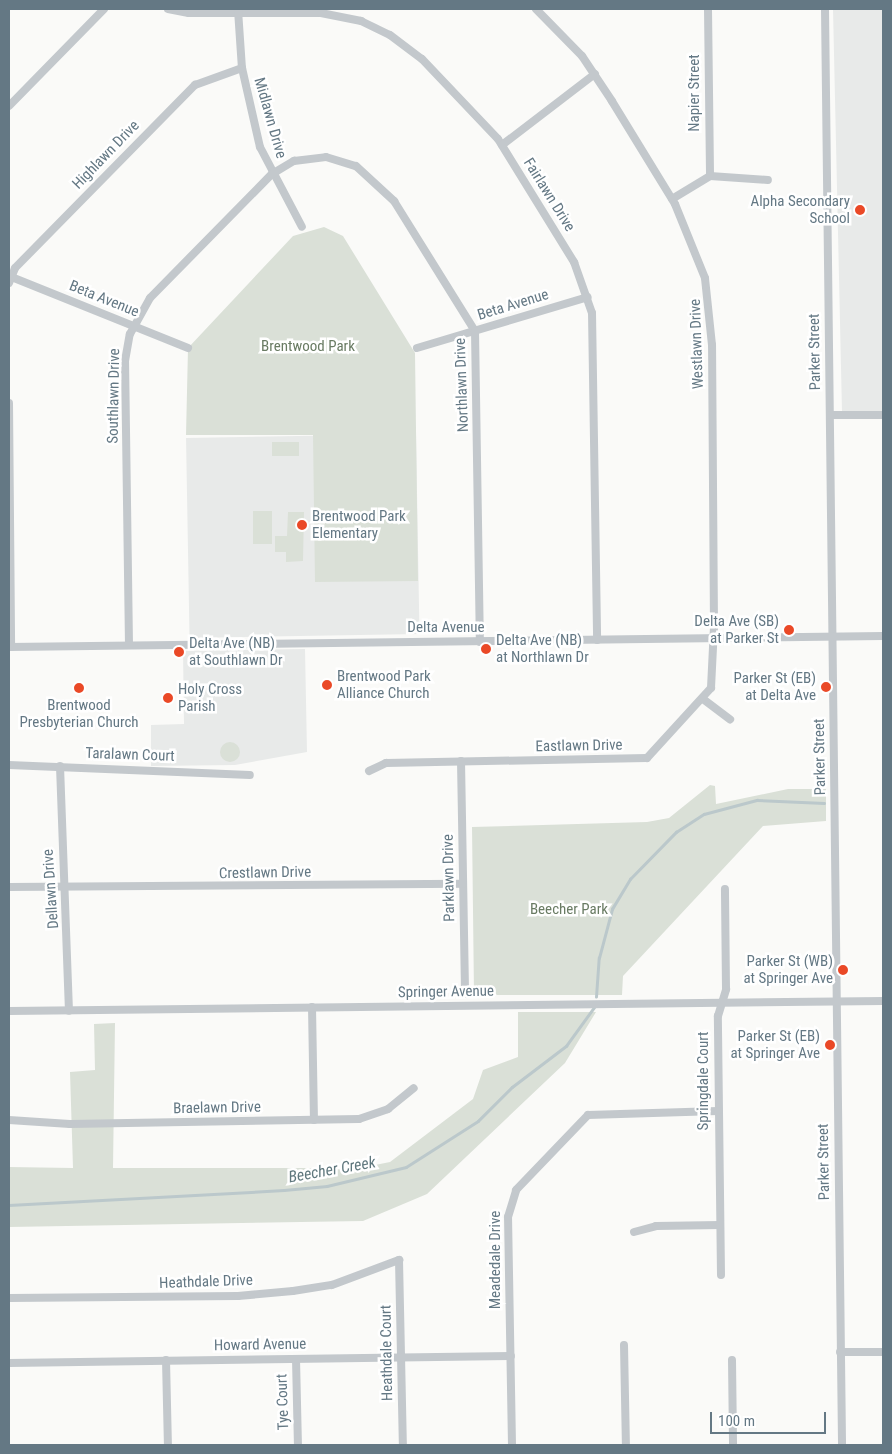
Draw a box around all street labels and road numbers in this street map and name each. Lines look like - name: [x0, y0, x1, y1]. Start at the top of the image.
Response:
- street label: Napier Street: [686, 54, 704, 132]
- street label: Midlawn Drive: [250, 76, 290, 160]
- street label: Highlawn Drive: [69, 117, 143, 193]
- street label: Fairlawn Drive: [519, 155, 579, 235]
- street label: Beta Avenue: [67, 277, 141, 321]
- street label: Beta Avenue: [475, 286, 551, 324]
- street label: Westlawn Drive: [686, 298, 708, 390]
- street label: Parker Street: [805, 313, 825, 391]
- street label: Northlawn Drive: [451, 337, 473, 433]
- street label: Southlawn Drive: [104, 348, 124, 444]
- street label: Delta Avenue: [407, 619, 485, 637]
- street label: Parker Street: [810, 718, 830, 796]
- street label: Eastlawn Drive: [535, 736, 623, 756]
- street label: Taralawn Court: [85, 744, 175, 766]
- street label: Parklawn Drive: [439, 834, 459, 922]
- street label: Dellawn Drive: [39, 848, 63, 930]
- street label: Crestlawn Drive: [219, 863, 311, 883]
- street label: Springer Avenue: [398, 982, 494, 1002]
- street label: Springdale Court: [695, 1031, 713, 1131]
- street label: Braelawn Drive: [173, 1098, 261, 1118]
- street label: Parker Street: [814, 1123, 834, 1201]
- street label: Meadedale Drive: [487, 1211, 505, 1309]
- street label: Heathdale Drive: [159, 1271, 253, 1293]
- street label: Heathdale Court: [377, 1305, 397, 1401]
- street label: Howard Avenue: [214, 1335, 306, 1355]
- street label: Tye Court: [273, 1373, 293, 1431]

